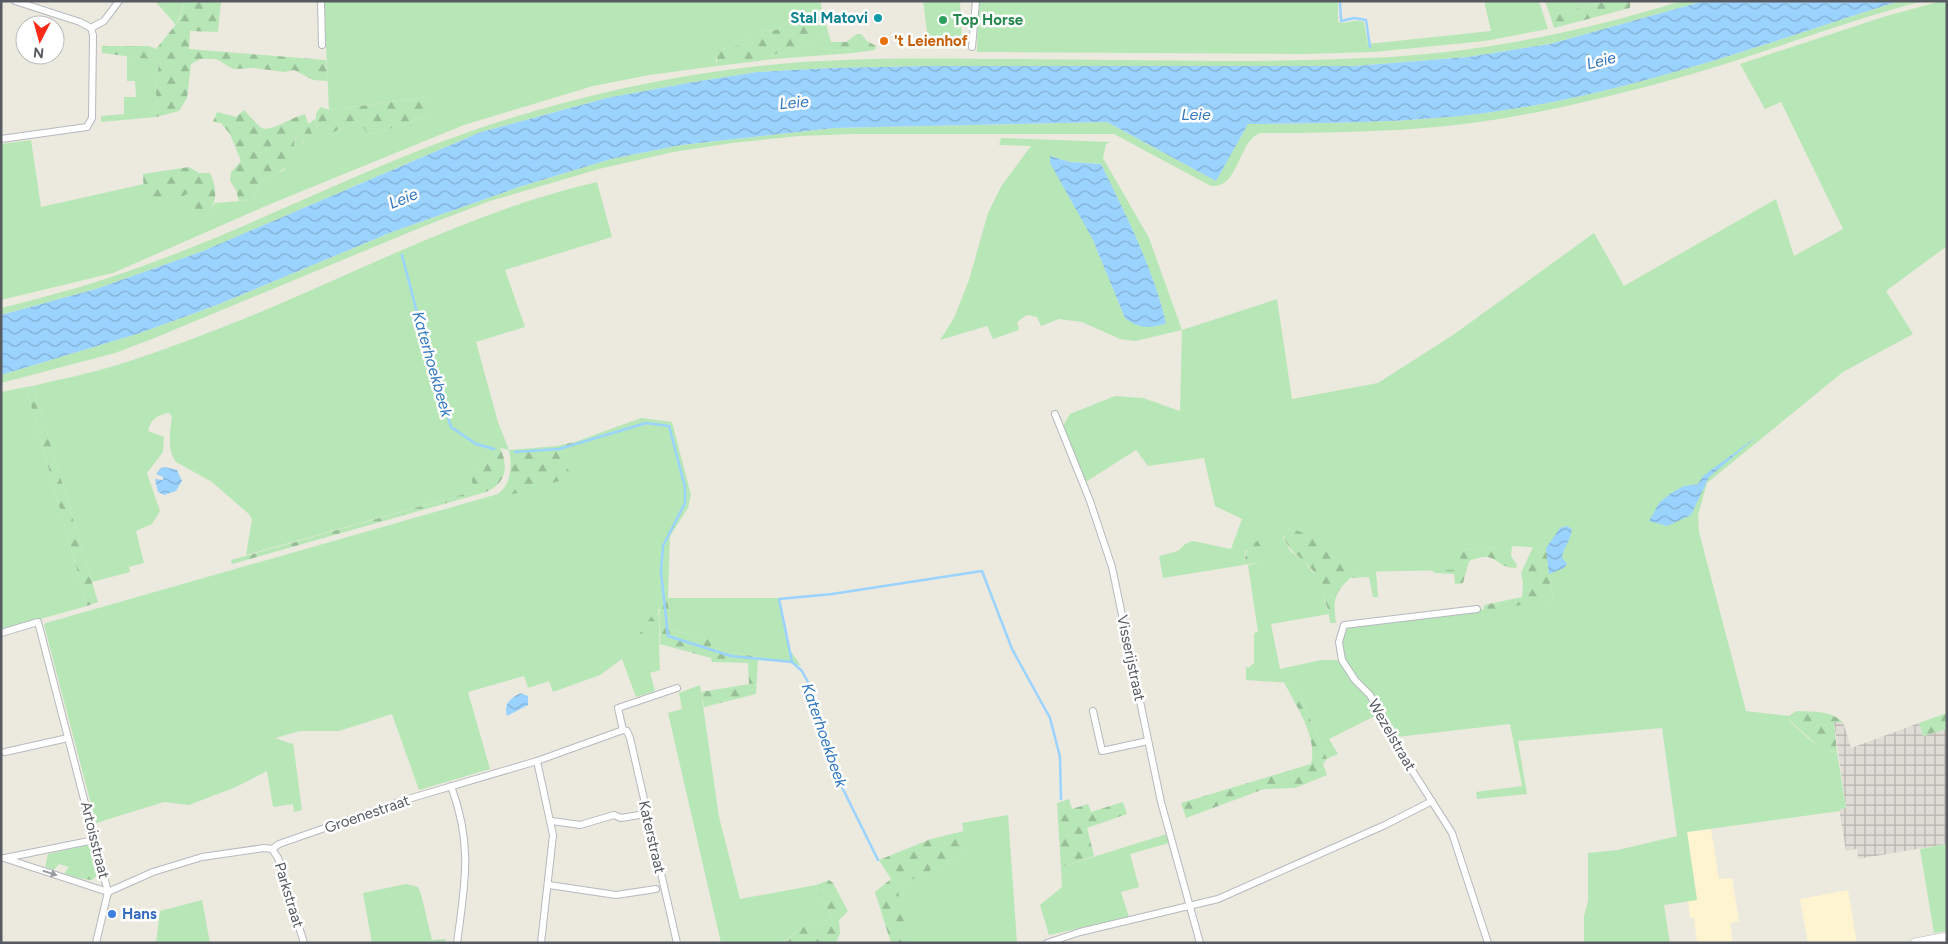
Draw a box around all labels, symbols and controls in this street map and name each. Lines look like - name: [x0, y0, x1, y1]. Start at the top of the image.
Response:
- place label: Stal Matovi: [790, 9, 868, 27]
- place label: Top Horse: [953, 11, 1024, 29]
- marker: Stal Matovi: [872, 12, 884, 24]
- marker: Top Horse: [937, 14, 949, 26]
- north arrow: [15, 15, 65, 65]
- place label: 't Leienhof: [894, 32, 968, 50]
- marker: 't Leienhof: [878, 35, 890, 47]
- text: N: [32, 43, 45, 61]
- water label: Leie: [1584, 48, 1618, 73]
- water label: Leie: [778, 92, 810, 113]
- water label: Leie: [1181, 105, 1211, 124]
- water label: Leie: [386, 184, 421, 213]
- water label: Katerhoekbeek: [408, 309, 457, 420]
- street label: Visserijstraat: [1113, 613, 1149, 703]
- water label: Katerhoekbeek: [798, 681, 852, 791]
- street label: Wezelstraat: [1364, 696, 1420, 774]
- street label: Groenestraat: [322, 791, 412, 837]
- street label: Katerstraat: [635, 799, 669, 876]
- street label: Artoisstraat: [77, 800, 113, 881]
- street label: Parkstraat: [271, 860, 308, 930]
- one-way arrow: [43, 870, 58, 878]
- place label: Hans: [122, 905, 157, 923]
- marker: Hans: [106, 908, 118, 920]

